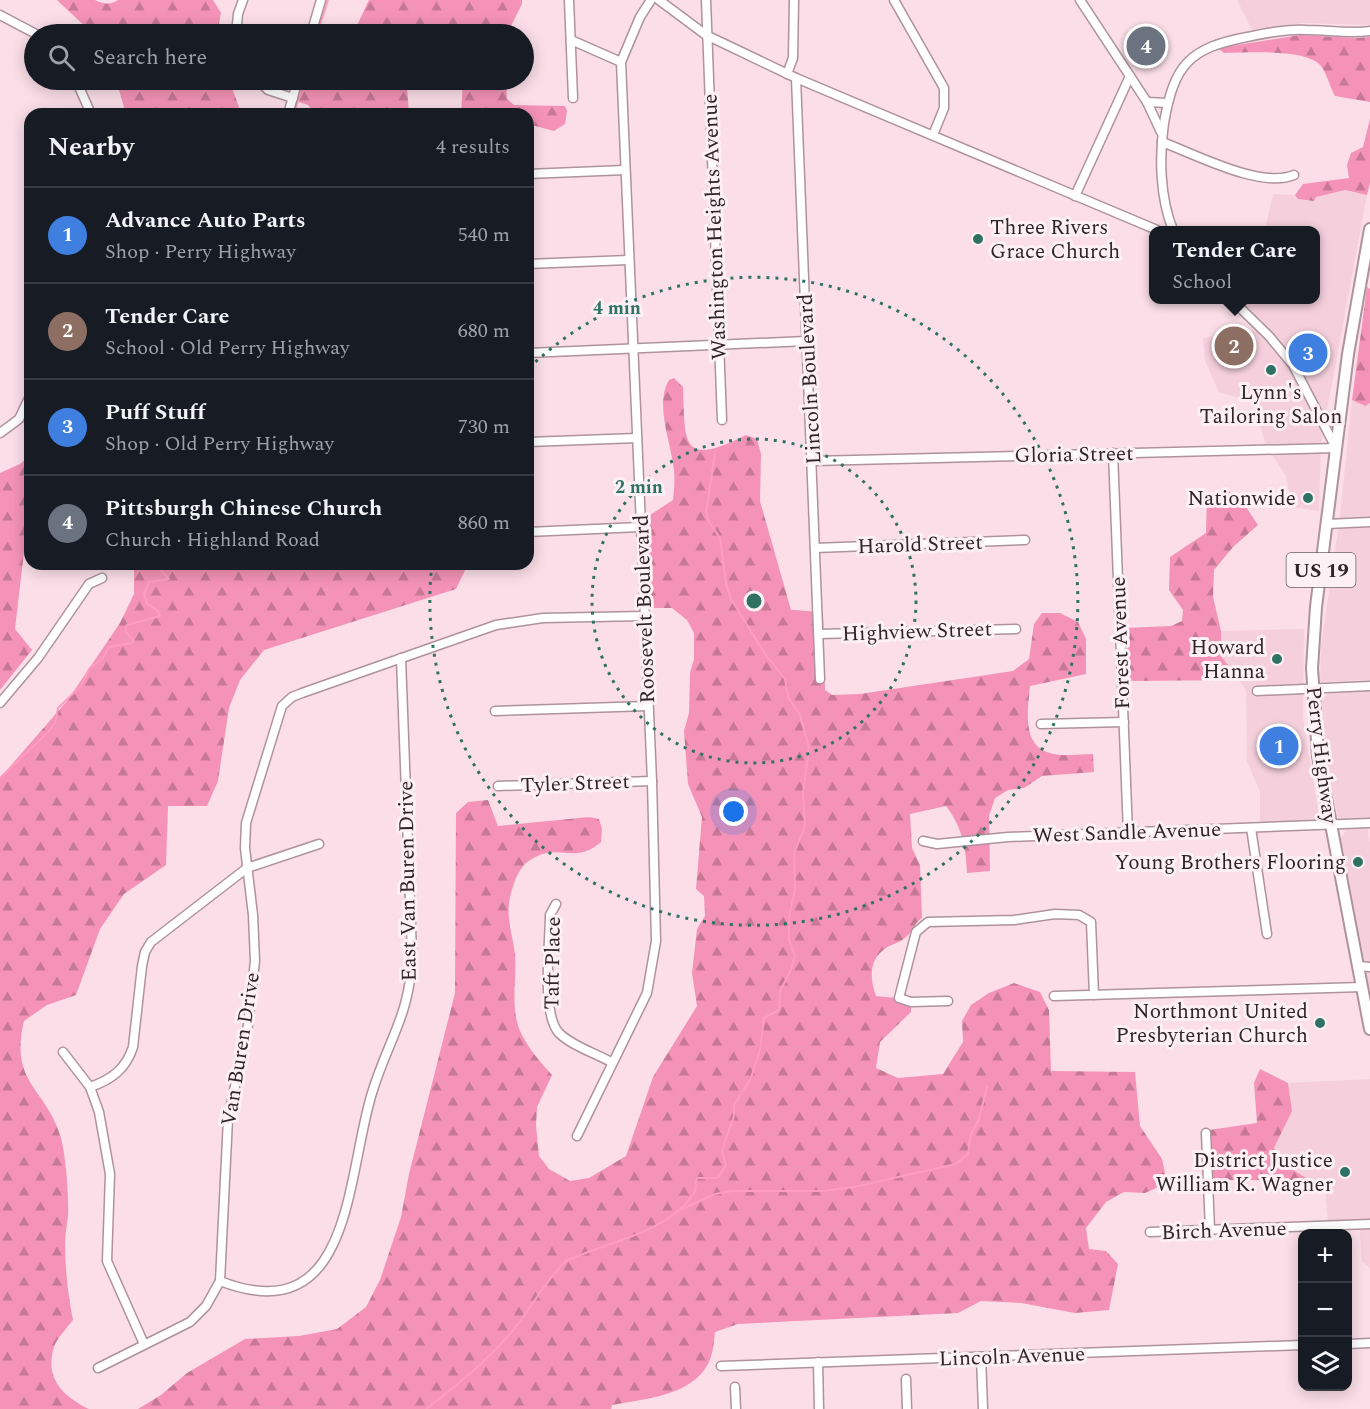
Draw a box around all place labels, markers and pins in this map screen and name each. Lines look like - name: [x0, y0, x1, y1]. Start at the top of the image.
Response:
- pin: 4: [1126, 24, 1166, 68]
- place label: Three Rivers Grace Church: [990, 212, 1120, 268]
- marker: Three Rivers Grace Church: [971, 232, 985, 246]
- pin: 2: [1214, 324, 1254, 368]
- pin: 3: [1288, 330, 1328, 376]
- marker: Lynn's Tailoring Salon: [1264, 363, 1278, 377]
- place label: Lynn's Tailoring Salon: [1200, 377, 1342, 433]
- place label: Nationwide: [1188, 483, 1296, 515]
- marker: Nationwide: [1301, 491, 1315, 505]
- centre of rings: [744, 591, 764, 611]
- place label: Howard Hanna: [1190, 632, 1266, 688]
- marker: Howard Hanna: [1270, 652, 1284, 666]
- pin: 1: [1260, 724, 1298, 768]
- place label: Young Brothers Flooring: [1115, 847, 1346, 879]
- marker: Young Brothers Flooring: [1351, 855, 1365, 869]
- place label: Northmont United Presbyterian Church: [1115, 996, 1308, 1052]
- marker: Northmont United Presbyterian Church: [1313, 1016, 1327, 1030]
- place label: District Justice William K. Wagner: [1156, 1145, 1333, 1201]
- marker: District Justice William K. Wagner: [1338, 1165, 1352, 1179]

